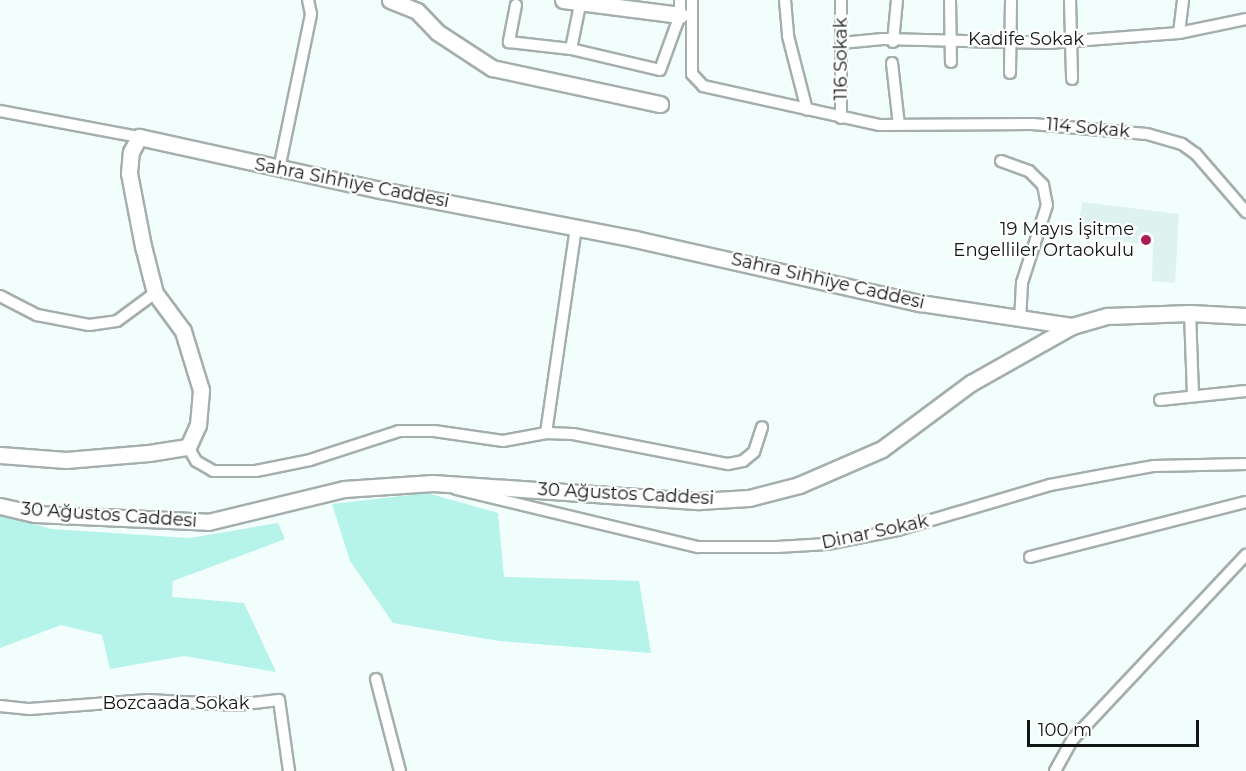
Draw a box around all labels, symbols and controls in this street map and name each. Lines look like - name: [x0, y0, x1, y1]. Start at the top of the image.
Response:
- street label: 116 Sokak: [830, 18, 852, 100]
- street label: Kadife Sokak: [968, 28, 1084, 50]
- street label: 114 Sokak: [1045, 114, 1131, 142]
- street label: Sahra Sıhhiye Caddesi: [253, 154, 451, 212]
- place label: 19 Mayıs İşitme Engelliler Ortaokulu: [953, 219, 1134, 262]
- marker: 19 Mayıs İşitme Engelliler Ortaokulu: [1139, 233, 1153, 247]
- street label: Sahra Sıhhiye Caddesi: [729, 248, 927, 314]
- street label: 30 Ağustos Caddesi: [537, 479, 715, 509]
- street label: 30 Ağustos Caddesi: [20, 498, 198, 532]
- street label: Dinar Sokak: [820, 510, 930, 554]
- street label: Bozcaada Sokak: [103, 692, 249, 714]
- scale bar: [1030, 708, 1202, 746]
- text: 100 m: [1038, 719, 1092, 741]

